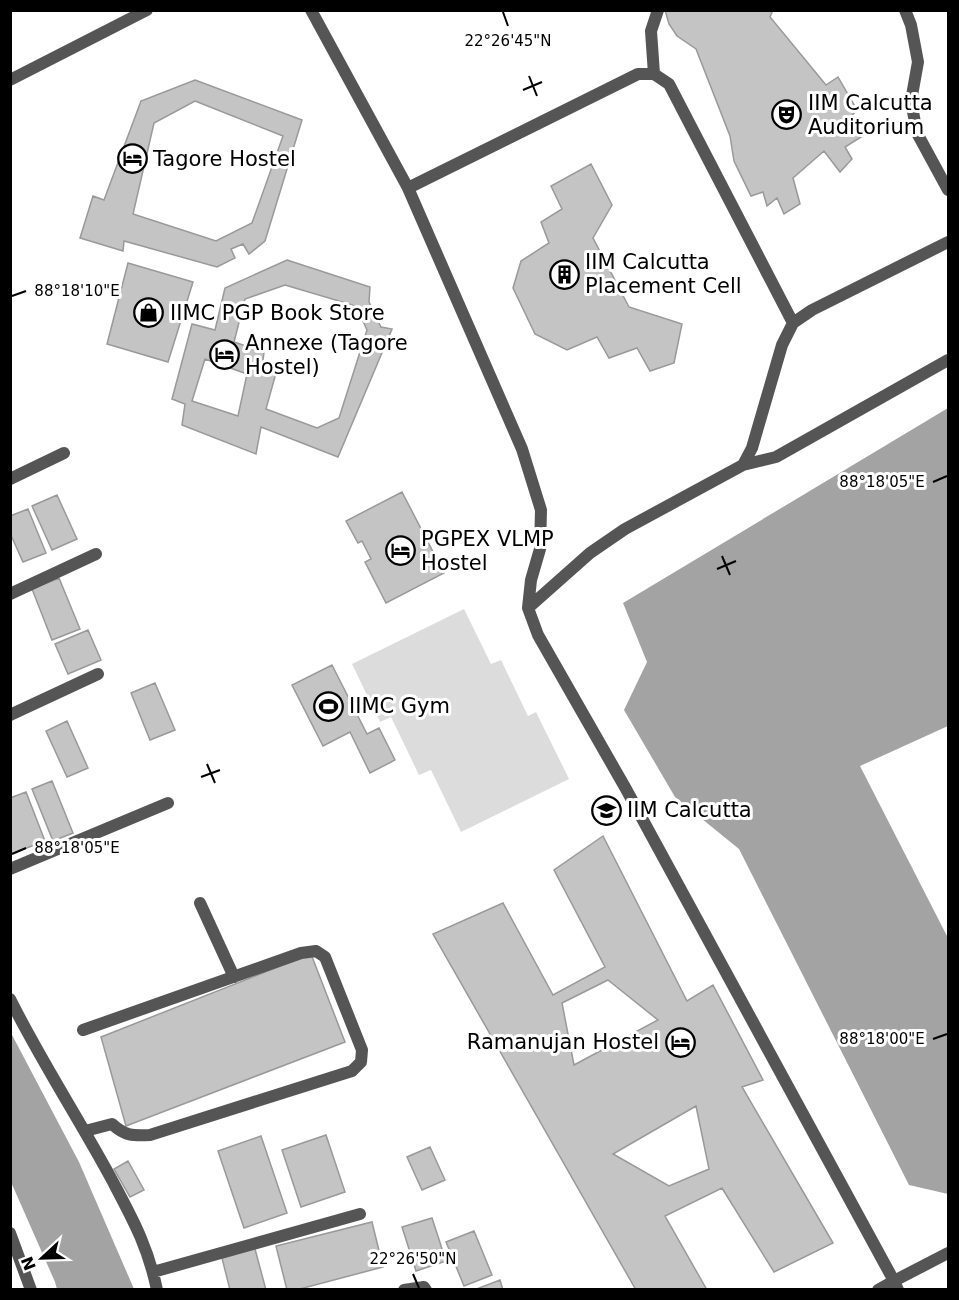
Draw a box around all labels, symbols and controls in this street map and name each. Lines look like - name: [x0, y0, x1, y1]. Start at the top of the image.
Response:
- text: 22°26'45"N: [464, 32, 552, 50]
- place label: IIM Calcutta Auditorium: [808, 91, 933, 139]
- theatre icon: IIM Calcutta Auditorium: [771, 99, 803, 131]
- hotel icon: Tagore Hostel: [116, 143, 148, 175]
- place label: Tagore Hostel: [152, 147, 296, 171]
- place label: IIM Calcutta Placement Cell: [585, 250, 742, 298]
- building icon: IIM Calcutta Placement Cell: [548, 258, 580, 290]
- text: 88°18'10"E: [34, 282, 120, 300]
- shop icon: IIMC PGP Book Store: [133, 297, 165, 329]
- place label: IIMC PGP Book Store: [170, 301, 385, 325]
- place label: Annexe (Tagore Hostel): [245, 331, 408, 379]
- hotel icon: Annexe (Tagore Hostel): [208, 339, 240, 371]
- text: 88°18'05"E: [839, 473, 925, 491]
- place label: PGPEX VLMP Hostel: [421, 527, 554, 575]
- hotel icon: PGPEX VLMP Hostel: [384, 535, 416, 567]
- sports icon: IIMC Gym: [312, 690, 344, 722]
- place label: IIMC Gym: [349, 694, 450, 718]
- school or university icon: IIM Calcutta: [590, 794, 622, 826]
- place label: IIM Calcutta: [627, 798, 752, 822]
- text: 88°18'05"E: [34, 839, 120, 857]
- hotel icon: Ramanujan Hostel: [664, 1026, 696, 1058]
- place label: Ramanujan Hostel: [467, 1030, 659, 1054]
- text: 88°18'00"E: [839, 1030, 925, 1048]
- north arrow: [12, 1228, 72, 1288]
- text: 22°26'50"N: [369, 1250, 457, 1268]
- text: N: [17, 1254, 40, 1273]

